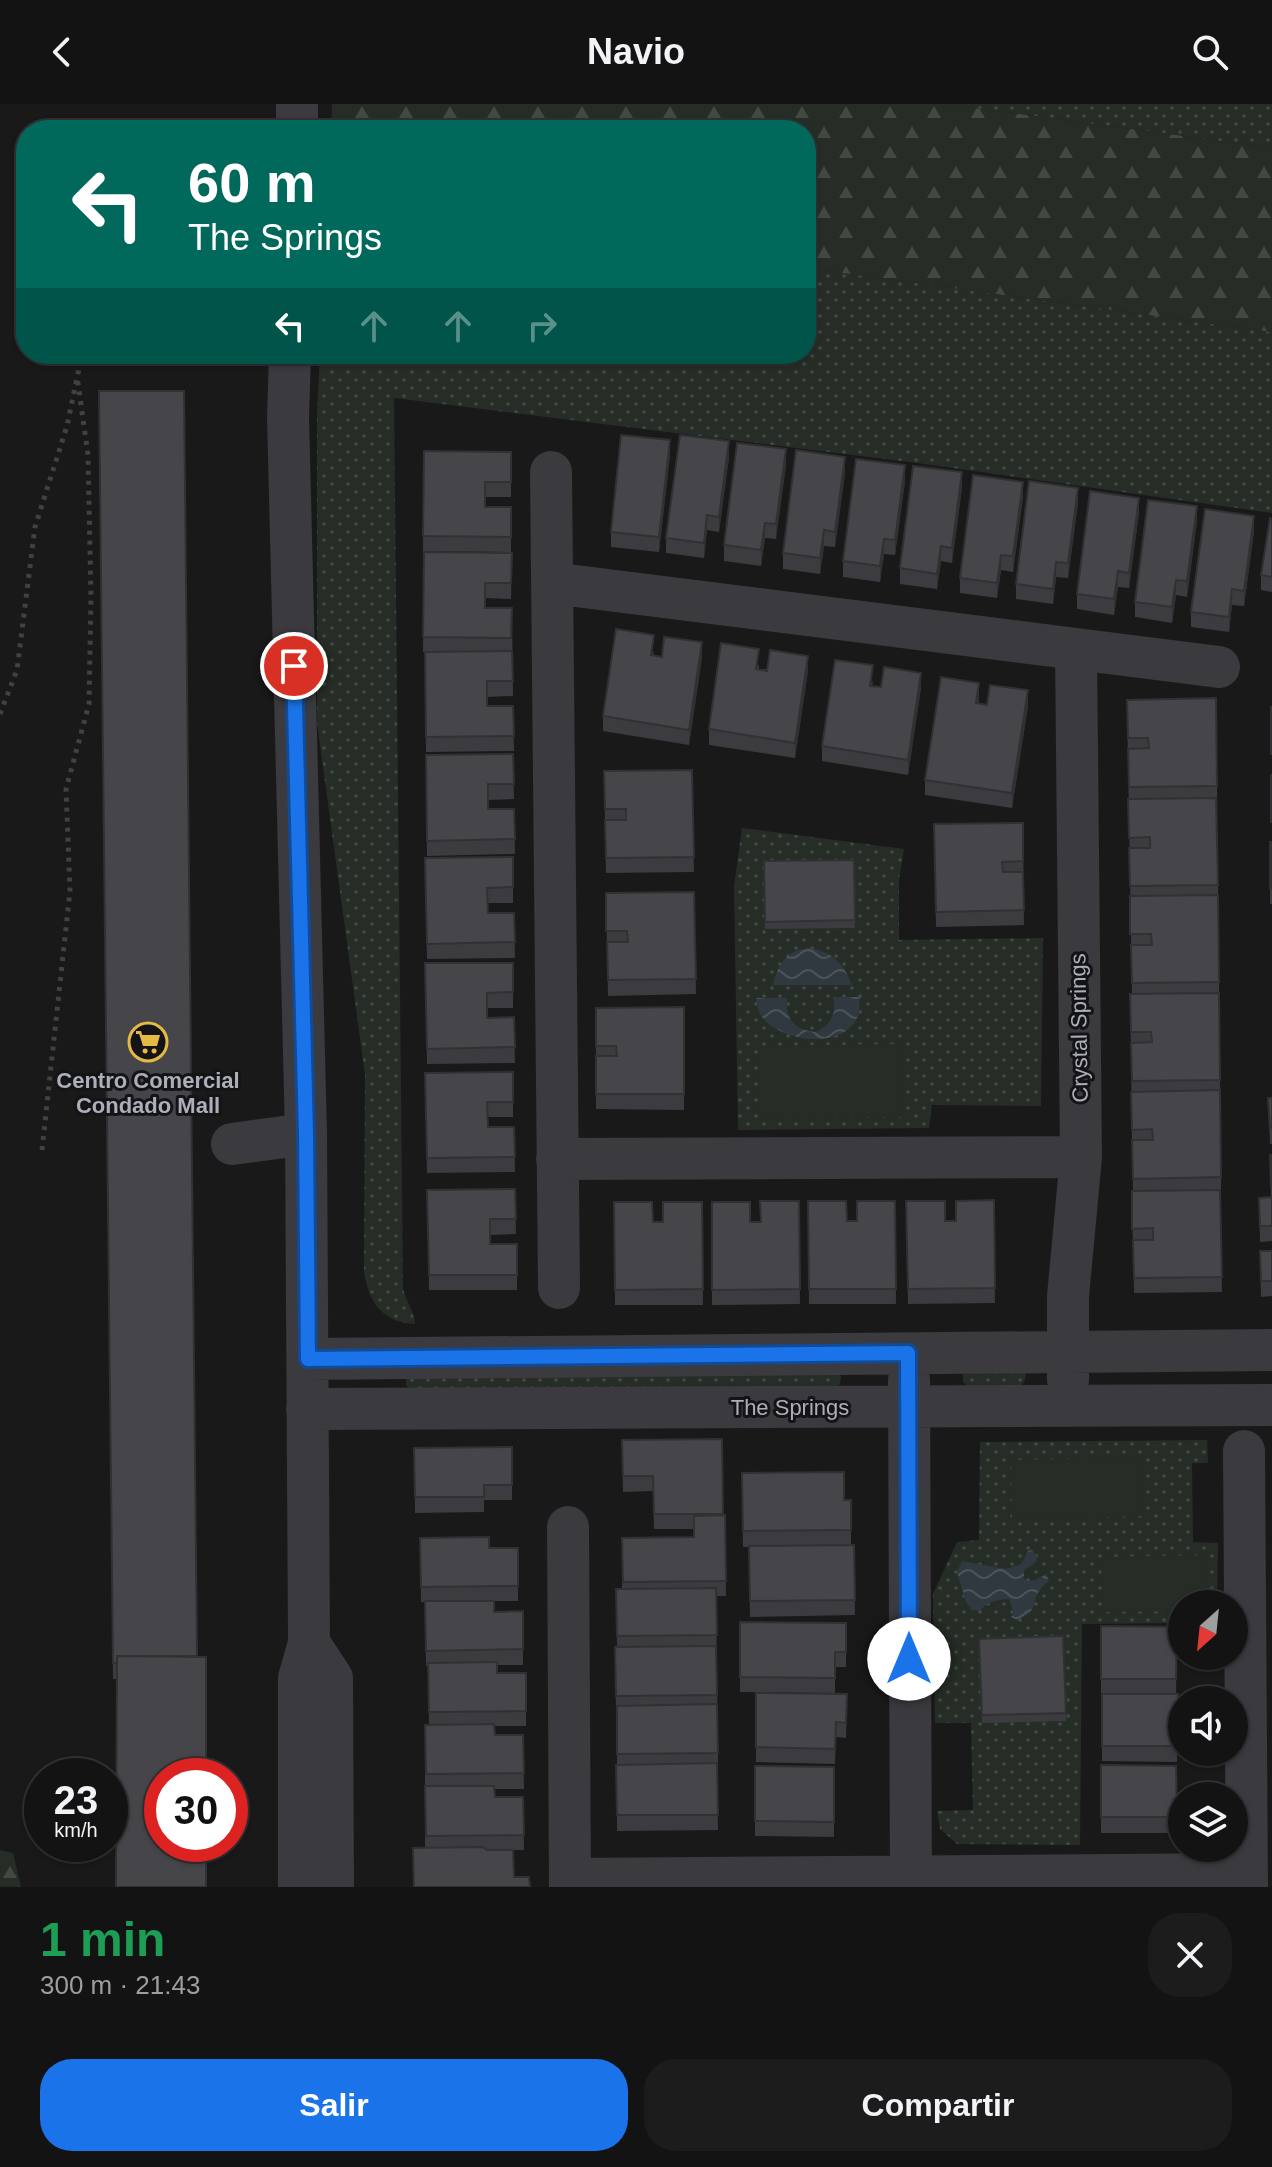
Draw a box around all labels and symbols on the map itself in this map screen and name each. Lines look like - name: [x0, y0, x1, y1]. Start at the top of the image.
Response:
- pin: [260, 632, 328, 700]
- street label: Crystal Springs: [1065, 953, 1093, 1103]
- supermarket icon: Centro Comercial Condado Mall: [127, 1021, 169, 1063]
- place label: Centro Comercial Condado Mall: [56, 1068, 240, 1118]
- street label: The Springs: [731, 1395, 849, 1420]
- north arrow: [1168, 1590, 1248, 1670]
- position arrow: [867, 1617, 951, 1701]
- speed limit sign: 30: [144, 1758, 248, 1862]

